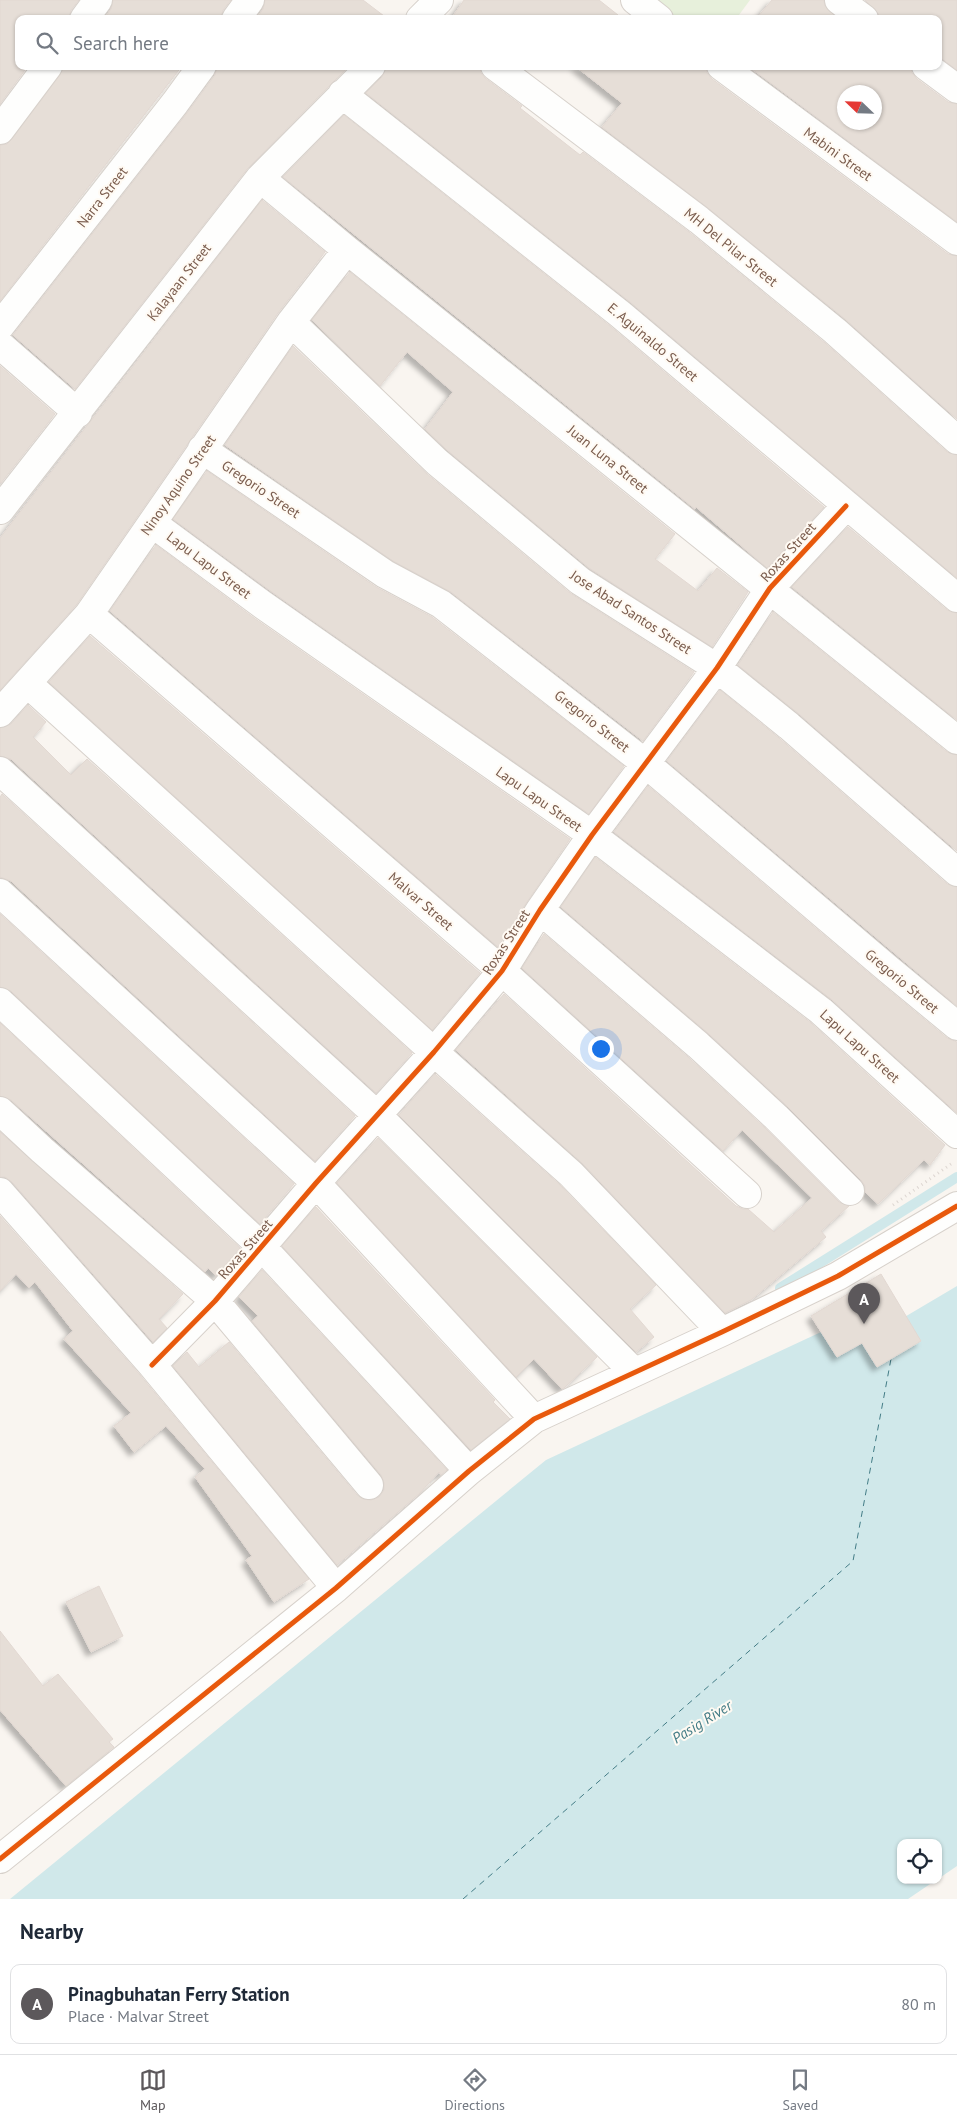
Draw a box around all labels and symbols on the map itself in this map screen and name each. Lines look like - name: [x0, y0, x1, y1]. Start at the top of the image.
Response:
- north arrow: [837, 85, 882, 130]
- street label: Mabini Street: [800, 123, 876, 185]
- street label: Narra Street: [73, 163, 132, 231]
- street label: MH Del Pilar Street: [681, 204, 782, 290]
- street label: Kalayaan Street: [143, 239, 215, 324]
- street label: E. Aguinaldo Street: [604, 299, 702, 385]
- street label: Juan Luna Street: [563, 420, 652, 497]
- street label: Ninoy Aquino Street: [137, 431, 220, 539]
- street label: Gregorio Street: [218, 456, 304, 522]
- street label: Roxas Street: [756, 518, 820, 586]
- street label: Lapu Lapu Street: [163, 527, 255, 603]
- street label: Jose Abad Santos Street: [566, 565, 695, 658]
- street label: Gregorio Street: [551, 686, 634, 756]
- street label: Lapu Lapu Street: [492, 763, 586, 836]
- street label: Malvar Street: [385, 868, 457, 934]
- street label: Roxas Street: [478, 906, 534, 978]
- street label: Gregorio Street: [861, 945, 943, 1017]
- street label: Lapu Lapu Street: [816, 1005, 904, 1087]
- your location: [588, 1036, 614, 1062]
- street label: Roxas Street: [214, 1215, 276, 1283]
- pin: A: [848, 1283, 880, 1324]
- water label: Pasig River: [668, 1695, 736, 1747]

